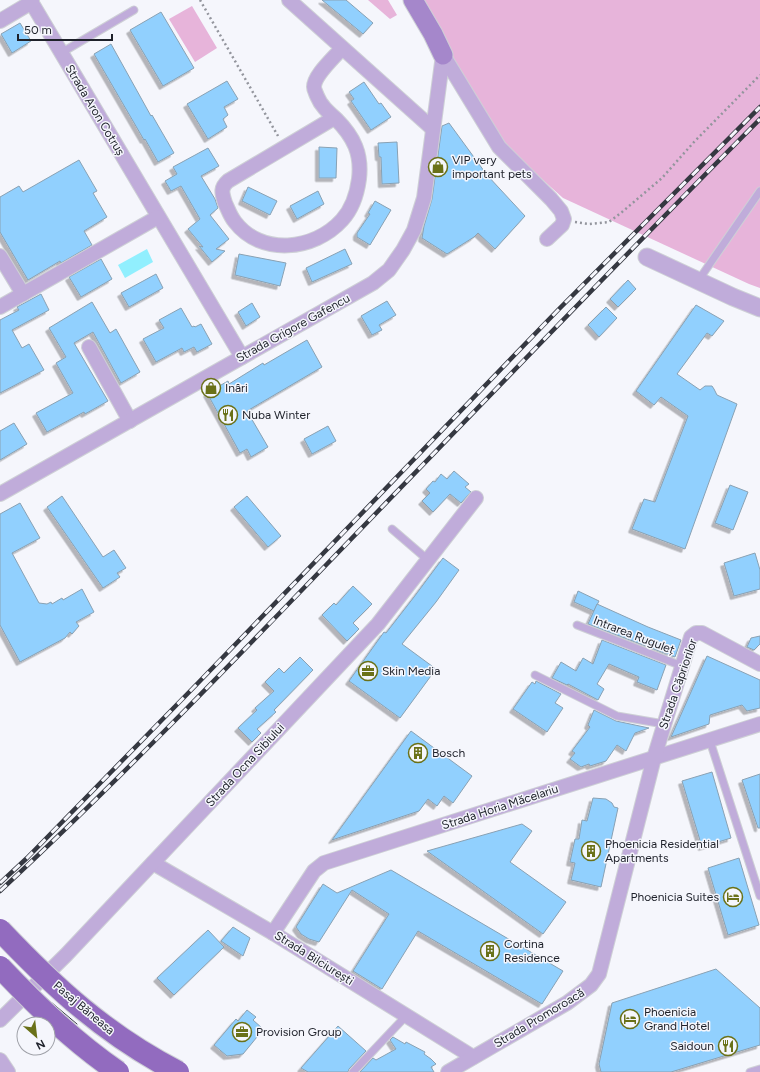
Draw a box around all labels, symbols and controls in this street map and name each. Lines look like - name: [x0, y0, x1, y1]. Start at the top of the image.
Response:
- scale bar: [18, 16, 112, 42]
- text: 50 m: [24, 23, 52, 37]
- street label: Strada Aron Cotruș: [62, 62, 128, 158]
- place label: VIP very important pets: [452, 153, 532, 181]
- shop icon: VIP very important pets: [427, 156, 449, 178]
- street label: Strada Grigore Gafencu: [234, 291, 352, 365]
- shop icon: Inâri: [200, 377, 222, 399]
- place label: Inâri: [225, 381, 248, 395]
- restaurant icon: Nuba Winter: [217, 404, 239, 426]
- place label: Nuba Winter: [242, 408, 310, 422]
- street label: Intrarea Ruguleț: [591, 613, 677, 657]
- street label: Strada Căpriorilor: [656, 637, 700, 731]
- office icon: Skin Media: [357, 660, 379, 682]
- place label: Skin Media: [382, 664, 440, 678]
- street label: Strada Ocna Sibiului: [203, 721, 287, 809]
- building icon: Bosch: [407, 742, 429, 764]
- place label: Bosch: [432, 746, 465, 760]
- street label: Strada Horia Măcelariu: [440, 782, 560, 832]
- place label: Phoenicia Residential Apartments: [605, 837, 719, 865]
- building icon: Phoenicia Residential Apartments: [580, 840, 602, 862]
- hotel icon: Phoenicia Suites: [722, 886, 744, 908]
- place label: Phoenicia Suites: [631, 890, 719, 904]
- street label: Strada Bilciurești: [272, 928, 356, 988]
- place label: Cortina Residence: [504, 937, 560, 965]
- building icon: Cortina Residence: [479, 940, 501, 962]
- street label: Pasaj Băneasa: [51, 978, 117, 1038]
- street label: Strada Promoroacă: [491, 985, 587, 1051]
- place label: Phoenicia Grand Hotel: [644, 1005, 710, 1033]
- hotel icon: Phoenicia Grand Hotel: [619, 1008, 641, 1030]
- north arrow: [16, 1016, 56, 1056]
- office icon: Provision Group: [231, 1021, 253, 1043]
- place label: Provision Group: [256, 1025, 342, 1039]
- restaurant icon: Saidoun: [717, 1035, 739, 1057]
- text: N: [34, 1037, 47, 1052]
- place label: Saidoun: [670, 1039, 714, 1053]

